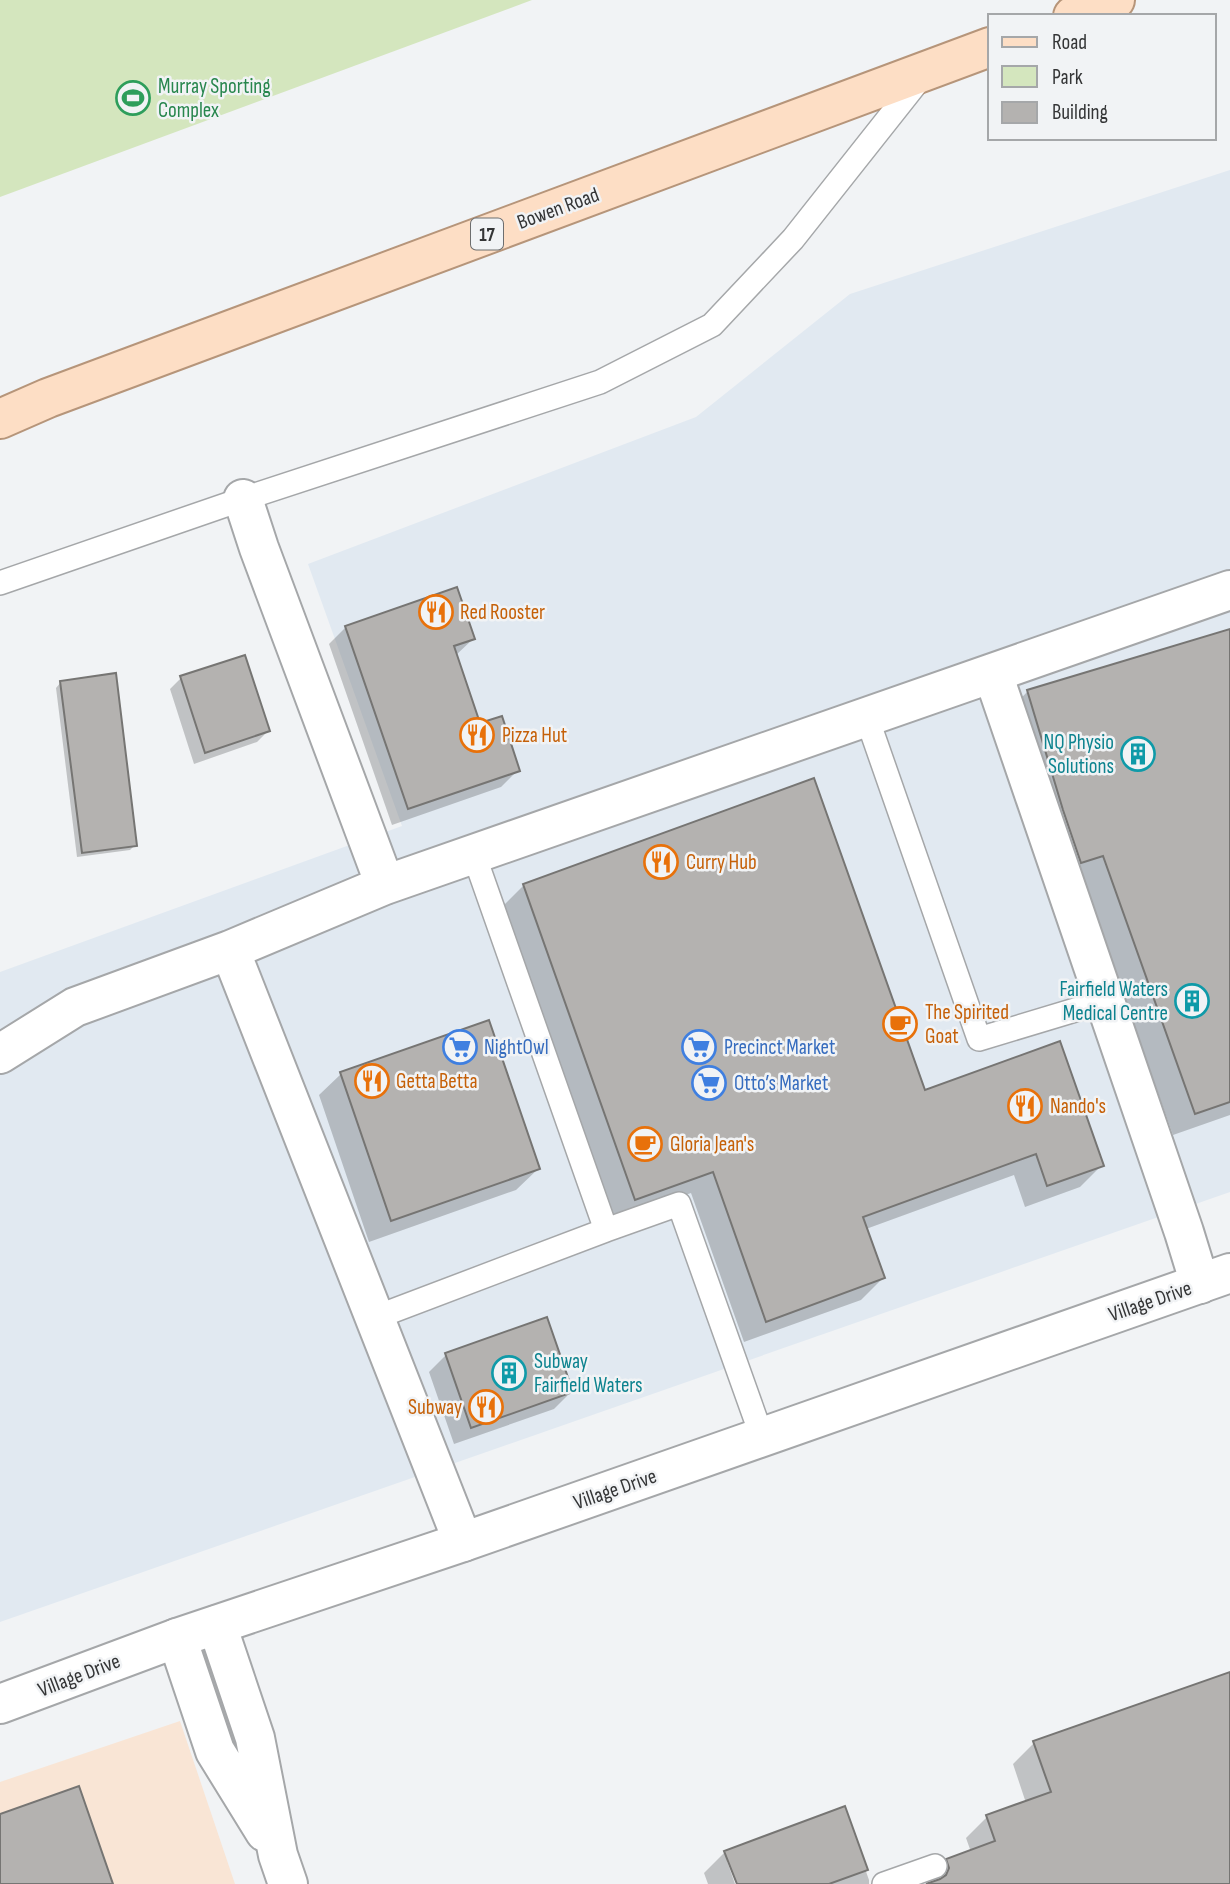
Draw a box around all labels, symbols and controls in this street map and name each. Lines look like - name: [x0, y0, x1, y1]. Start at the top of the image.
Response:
- legend: [988, 14, 1216, 140]
- text: Road: [1052, 30, 1087, 55]
- text: Park: [1052, 65, 1083, 90]
- place label: Murray Sporting Complex: [158, 74, 271, 123]
- sports icon: Murray Sporting Complex: [114, 79, 152, 117]
- text: Building: [1052, 100, 1108, 125]
- street label: Bowen Road: [514, 182, 603, 235]
- road number: 17: [471, 218, 503, 250]
- restaurant icon: Red Rooster: [417, 593, 455, 631]
- place label: Red Rooster: [460, 600, 545, 625]
- restaurant icon: Pizza Hut: [458, 716, 496, 754]
- place label: Pizza Hut: [502, 723, 567, 748]
- place label: NQ Physio Solutions: [1044, 730, 1114, 779]
- building icon: NQ Physio Solutions: [1119, 735, 1157, 773]
- restaurant icon: Curry Hub: [642, 843, 680, 881]
- place label: Curry Hub: [686, 850, 757, 875]
- place label: Fairfield Waters Medical Centre: [1059, 977, 1168, 1026]
- building icon: Fairfield Waters Medical Centre: [1173, 982, 1211, 1020]
- place label: The Spirited Goat: [925, 1000, 1009, 1049]
- cafe icon: The Spirited Goat: [881, 1005, 919, 1043]
- supermarket icon: NightOwl: [441, 1028, 479, 1066]
- supermarket icon: Precinct Market: [680, 1028, 718, 1066]
- place label: NightOwl: [484, 1035, 549, 1060]
- place label: Precinct Market: [724, 1035, 835, 1060]
- restaurant icon: Getta Betta: [353, 1062, 391, 1100]
- supermarket icon: Otto’s Market: [690, 1064, 728, 1102]
- place label: Getta Betta: [396, 1069, 478, 1094]
- place label: Otto’s Market: [734, 1071, 828, 1096]
- restaurant icon: Nando's: [1006, 1087, 1044, 1125]
- place label: Nando's: [1050, 1094, 1106, 1119]
- cafe icon: Gloria Jean's: [626, 1125, 664, 1163]
- place label: Gloria Jean's: [670, 1132, 754, 1157]
- street label: Village Drive: [1105, 1276, 1195, 1327]
- place label: Subway Fairfield Waters: [534, 1349, 643, 1398]
- building icon: Subway Fairfield Waters: [490, 1354, 528, 1392]
- restaurant icon: Subway: [467, 1388, 505, 1426]
- place label: Subway: [408, 1395, 462, 1420]
- street label: Village Drive: [570, 1464, 660, 1515]
- street label: Village Drive: [35, 1648, 124, 1703]

